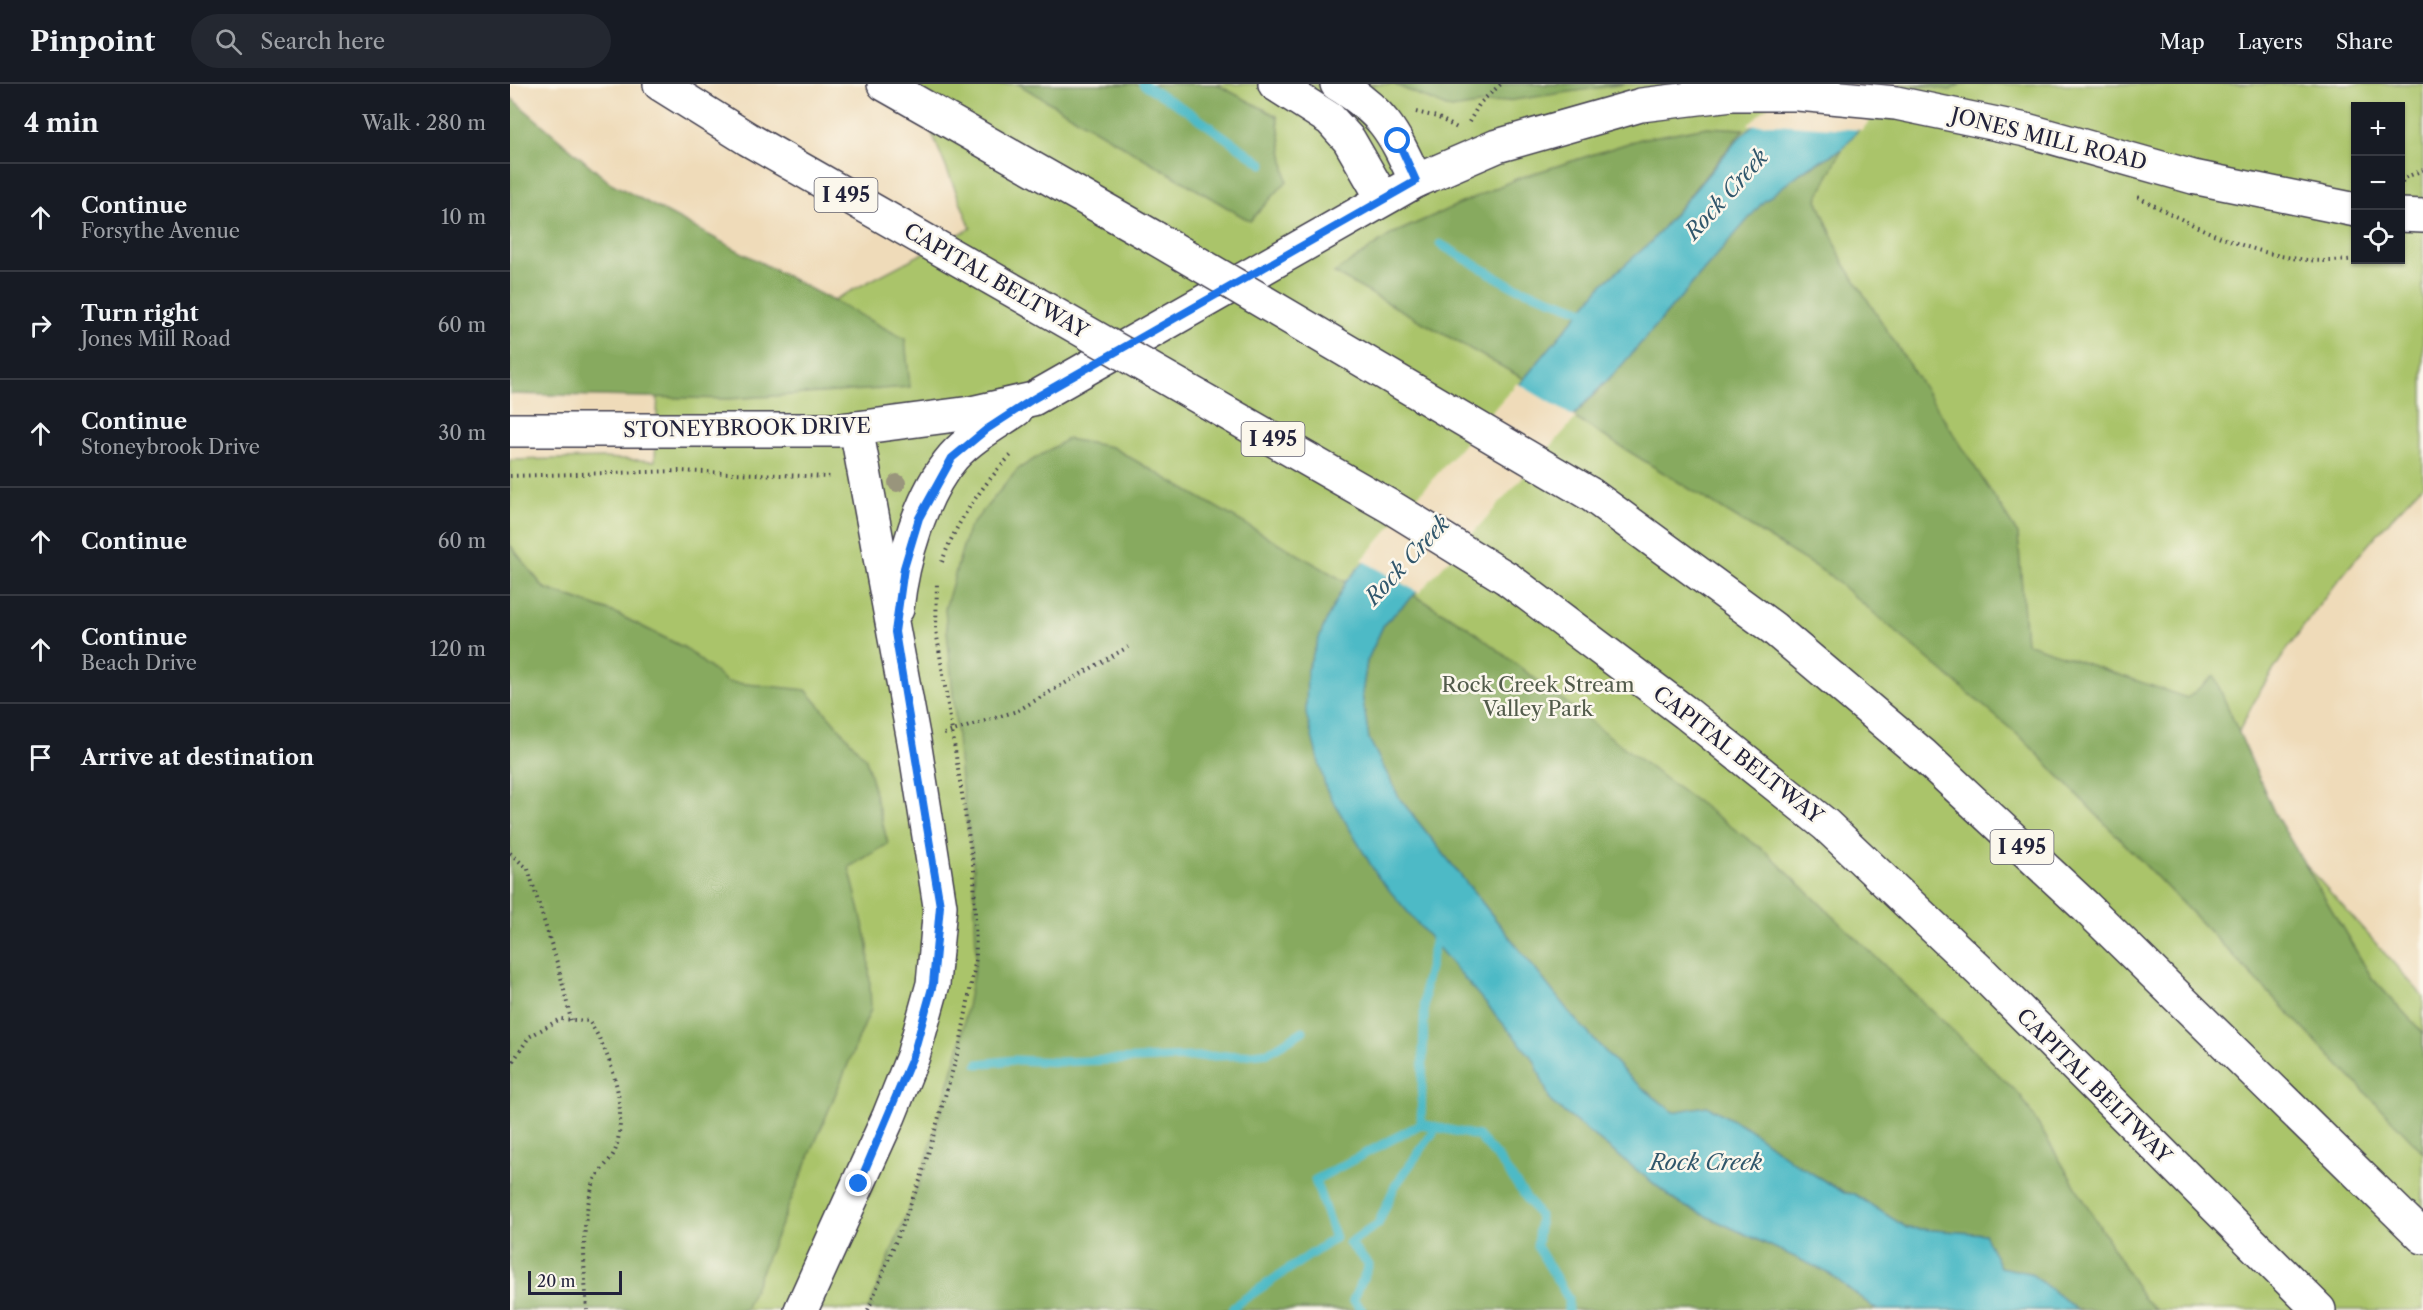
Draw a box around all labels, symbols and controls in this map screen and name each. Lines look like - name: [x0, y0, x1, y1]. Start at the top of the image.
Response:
- search box: [191, 14, 611, 68]
- text: Pinpoint: [30, 24, 155, 58]
- icon: search: [212, 25, 245, 58]
- text: Search here: [260, 28, 385, 55]
- text: Map: [2160, 29, 2205, 54]
- text: Layers: [2238, 29, 2303, 54]
- text: Share: [2336, 29, 2393, 54]
- street label: JONES MILL ROAD: [1946, 101, 2150, 175]
- map controls: [2351, 102, 2405, 264]
- button: +: [2351, 102, 2405, 156]
- text: 4 min: [24, 107, 99, 139]
- text: Walk · 280 m: [362, 111, 486, 135]
- route start: [1384, 127, 1410, 153]
- water label: Rock Creek: [1677, 143, 1774, 247]
- button: −: [2351, 156, 2405, 210]
- road number: I 495: [814, 178, 878, 212]
- text: Continue: [81, 192, 187, 219]
- icon: ahead: [24, 201, 57, 234]
- text: 10 m: [441, 205, 486, 229]
- button: locate: [2351, 210, 2405, 264]
- street label: CAPITAL BELTWAY: [900, 218, 1094, 344]
- text: Forsythe Avenue: [81, 219, 240, 243]
- text: Turn right: [81, 300, 199, 327]
- icon: right: [24, 309, 57, 342]
- text: 60 m: [438, 313, 486, 337]
- text: Jones Mill Road: [81, 327, 231, 351]
- text: Continue: [81, 408, 187, 435]
- street label: STONEYBROOK DRIVE: [623, 413, 871, 442]
- icon: ahead: [24, 417, 57, 450]
- text: 30 m: [438, 421, 486, 445]
- road number: I 495: [1242, 422, 1305, 456]
- text: Stoneybrook Drive: [81, 435, 260, 459]
- water label: Rock Creek: [1358, 510, 1456, 612]
- icon: ahead: [24, 525, 57, 558]
- text: Continue: [81, 528, 187, 555]
- text: 60 m: [438, 529, 486, 553]
- text: Continue: [81, 624, 187, 651]
- icon: ahead: [24, 633, 57, 666]
- text: 120 m: [429, 637, 486, 661]
- text: Beach Drive: [81, 651, 197, 675]
- park label: Rock Creek Stream Valley Park: [1442, 672, 1635, 721]
- street label: CAPITAL BELTWAY: [1648, 681, 1829, 829]
- icon: arrive: [24, 741, 57, 774]
- text: Arrive at destination: [81, 744, 314, 771]
- road number: I 495: [1990, 830, 2054, 864]
- street label: CAPITAL BELTWAY: [2012, 1003, 2178, 1169]
- water label: Rock Creek: [1648, 1149, 1763, 1176]
- route end: [845, 1170, 871, 1196]
- scale bar: [528, 1268, 622, 1296]
- text: 20 m: [537, 1271, 576, 1291]

